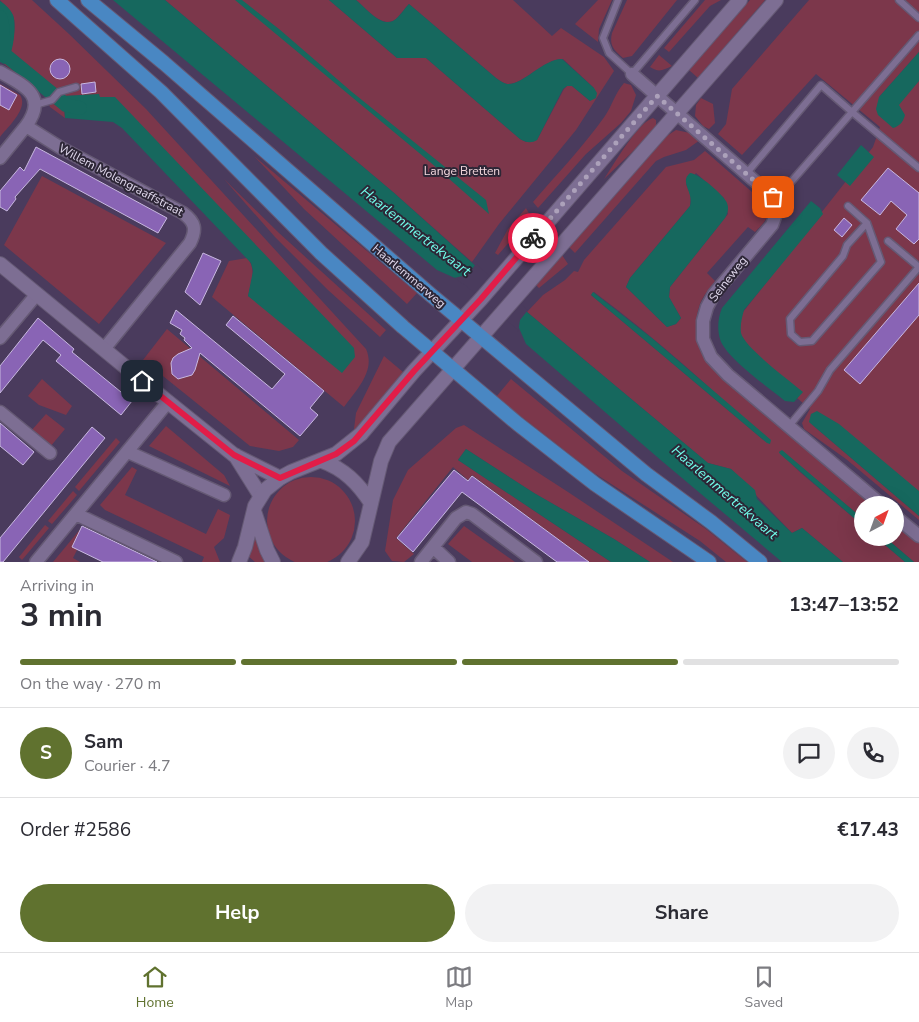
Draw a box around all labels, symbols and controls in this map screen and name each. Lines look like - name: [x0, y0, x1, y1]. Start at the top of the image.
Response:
- street label: Willem Molengraaffstraat: [56, 140, 187, 220]
- park label: Lange Bretten: [424, 163, 500, 179]
- pin: [752, 176, 794, 218]
- water label: Haarlemmertrekvaart: [357, 182, 476, 281]
- icon: bag: [759, 183, 787, 211]
- courier: [508, 213, 558, 263]
- icon: bike: [519, 224, 547, 252]
- street label: Haarlemmerweg: [369, 241, 449, 311]
- street label: Seineweg: [705, 253, 751, 305]
- pin: [121, 360, 163, 402]
- icon: home: [128, 367, 156, 395]
- water label: Haarlemmertrekvaart: [667, 441, 783, 545]
- north arrow: [854, 496, 904, 546]
- map controls: [854, 496, 904, 546]
- text: Arriving in: [20, 575, 94, 597]
- text: 13:47–13:52: [789, 592, 899, 618]
- text: 3 min: [20, 594, 103, 637]
- text: On the way · 270 m: [20, 673, 161, 695]
- button: chat: [783, 727, 835, 779]
- button: phone: [847, 727, 899, 779]
- text: Sam: [84, 729, 123, 755]
- text: S: [40, 740, 52, 766]
- text: Courier · 4.7: [84, 755, 170, 777]
- text: Order #2586: [20, 817, 131, 843]
- text: €17.43: [837, 817, 899, 843]
- button: Help: [20, 884, 455, 942]
- button: Share: [465, 884, 899, 942]
- tab: Home: [136, 963, 174, 1012]
- tab: Map: [445, 963, 473, 1012]
- tab: Saved: [745, 963, 783, 1012]

